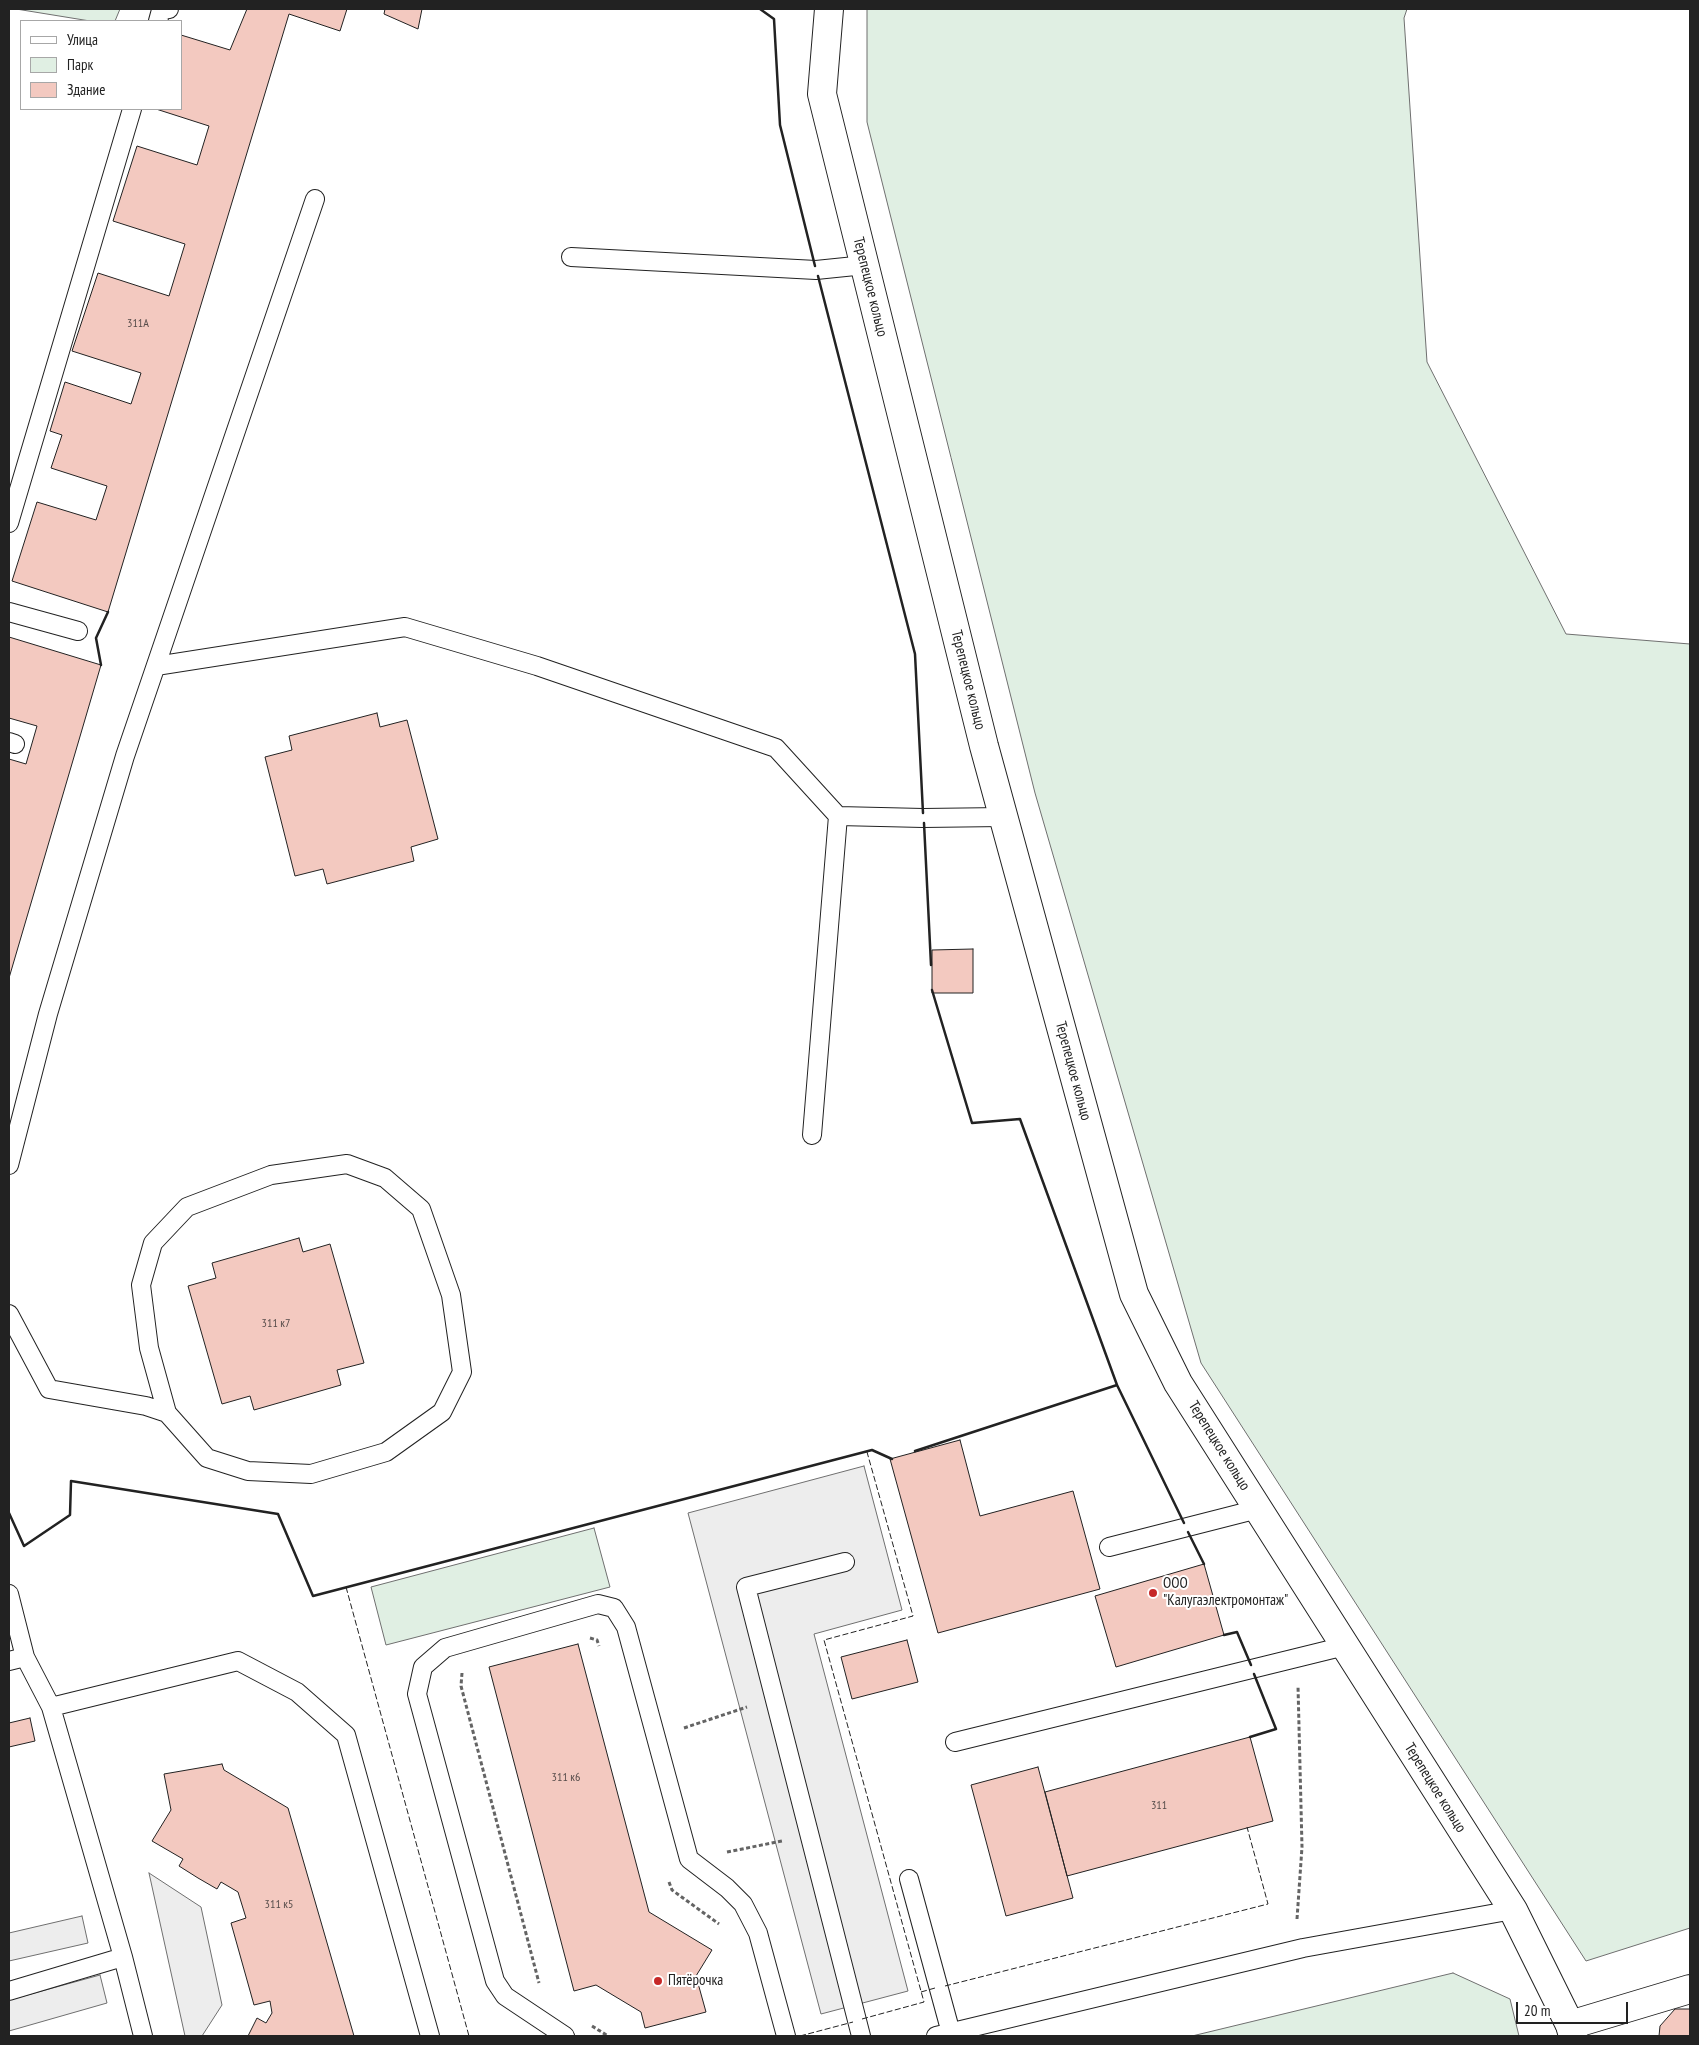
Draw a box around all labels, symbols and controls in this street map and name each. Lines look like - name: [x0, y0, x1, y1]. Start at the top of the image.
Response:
- legend: [20, 20, 182, 110]
- text: Улица: [67, 30, 98, 49]
- text: Парк: [67, 55, 93, 74]
- text: Здание: [67, 80, 105, 99]
- street label: Терепецкое кольцо: [849, 235, 891, 339]
- house number: 311А: [127, 317, 149, 331]
- street label: Терепецкое кольцо: [947, 628, 989, 732]
- street label: Терепецкое кольцо: [1051, 1019, 1095, 1123]
- house number: 311 к7: [262, 1317, 290, 1331]
- street label: Терепецкое кольцо: [1184, 1398, 1254, 1494]
- place label: ООО "Калугаэлектромонтаж": [1163, 1575, 1288, 1610]
- marker: ООО "Калугаэлектромонтаж": [1147, 1587, 1159, 1599]
- street label: Терепецкое кольцо: [1400, 1740, 1470, 1836]
- house number: 311 к6: [552, 1771, 580, 1785]
- house number: 311: [1151, 1799, 1167, 1813]
- house number: 311 к5: [265, 1898, 293, 1912]
- place label: Пятёрочка: [668, 1972, 723, 1990]
- marker: Пятёрочка: [652, 1975, 664, 1987]
- scale bar: [1519, 1992, 1632, 2024]
- text: 20 m: [1524, 2001, 1550, 2020]

